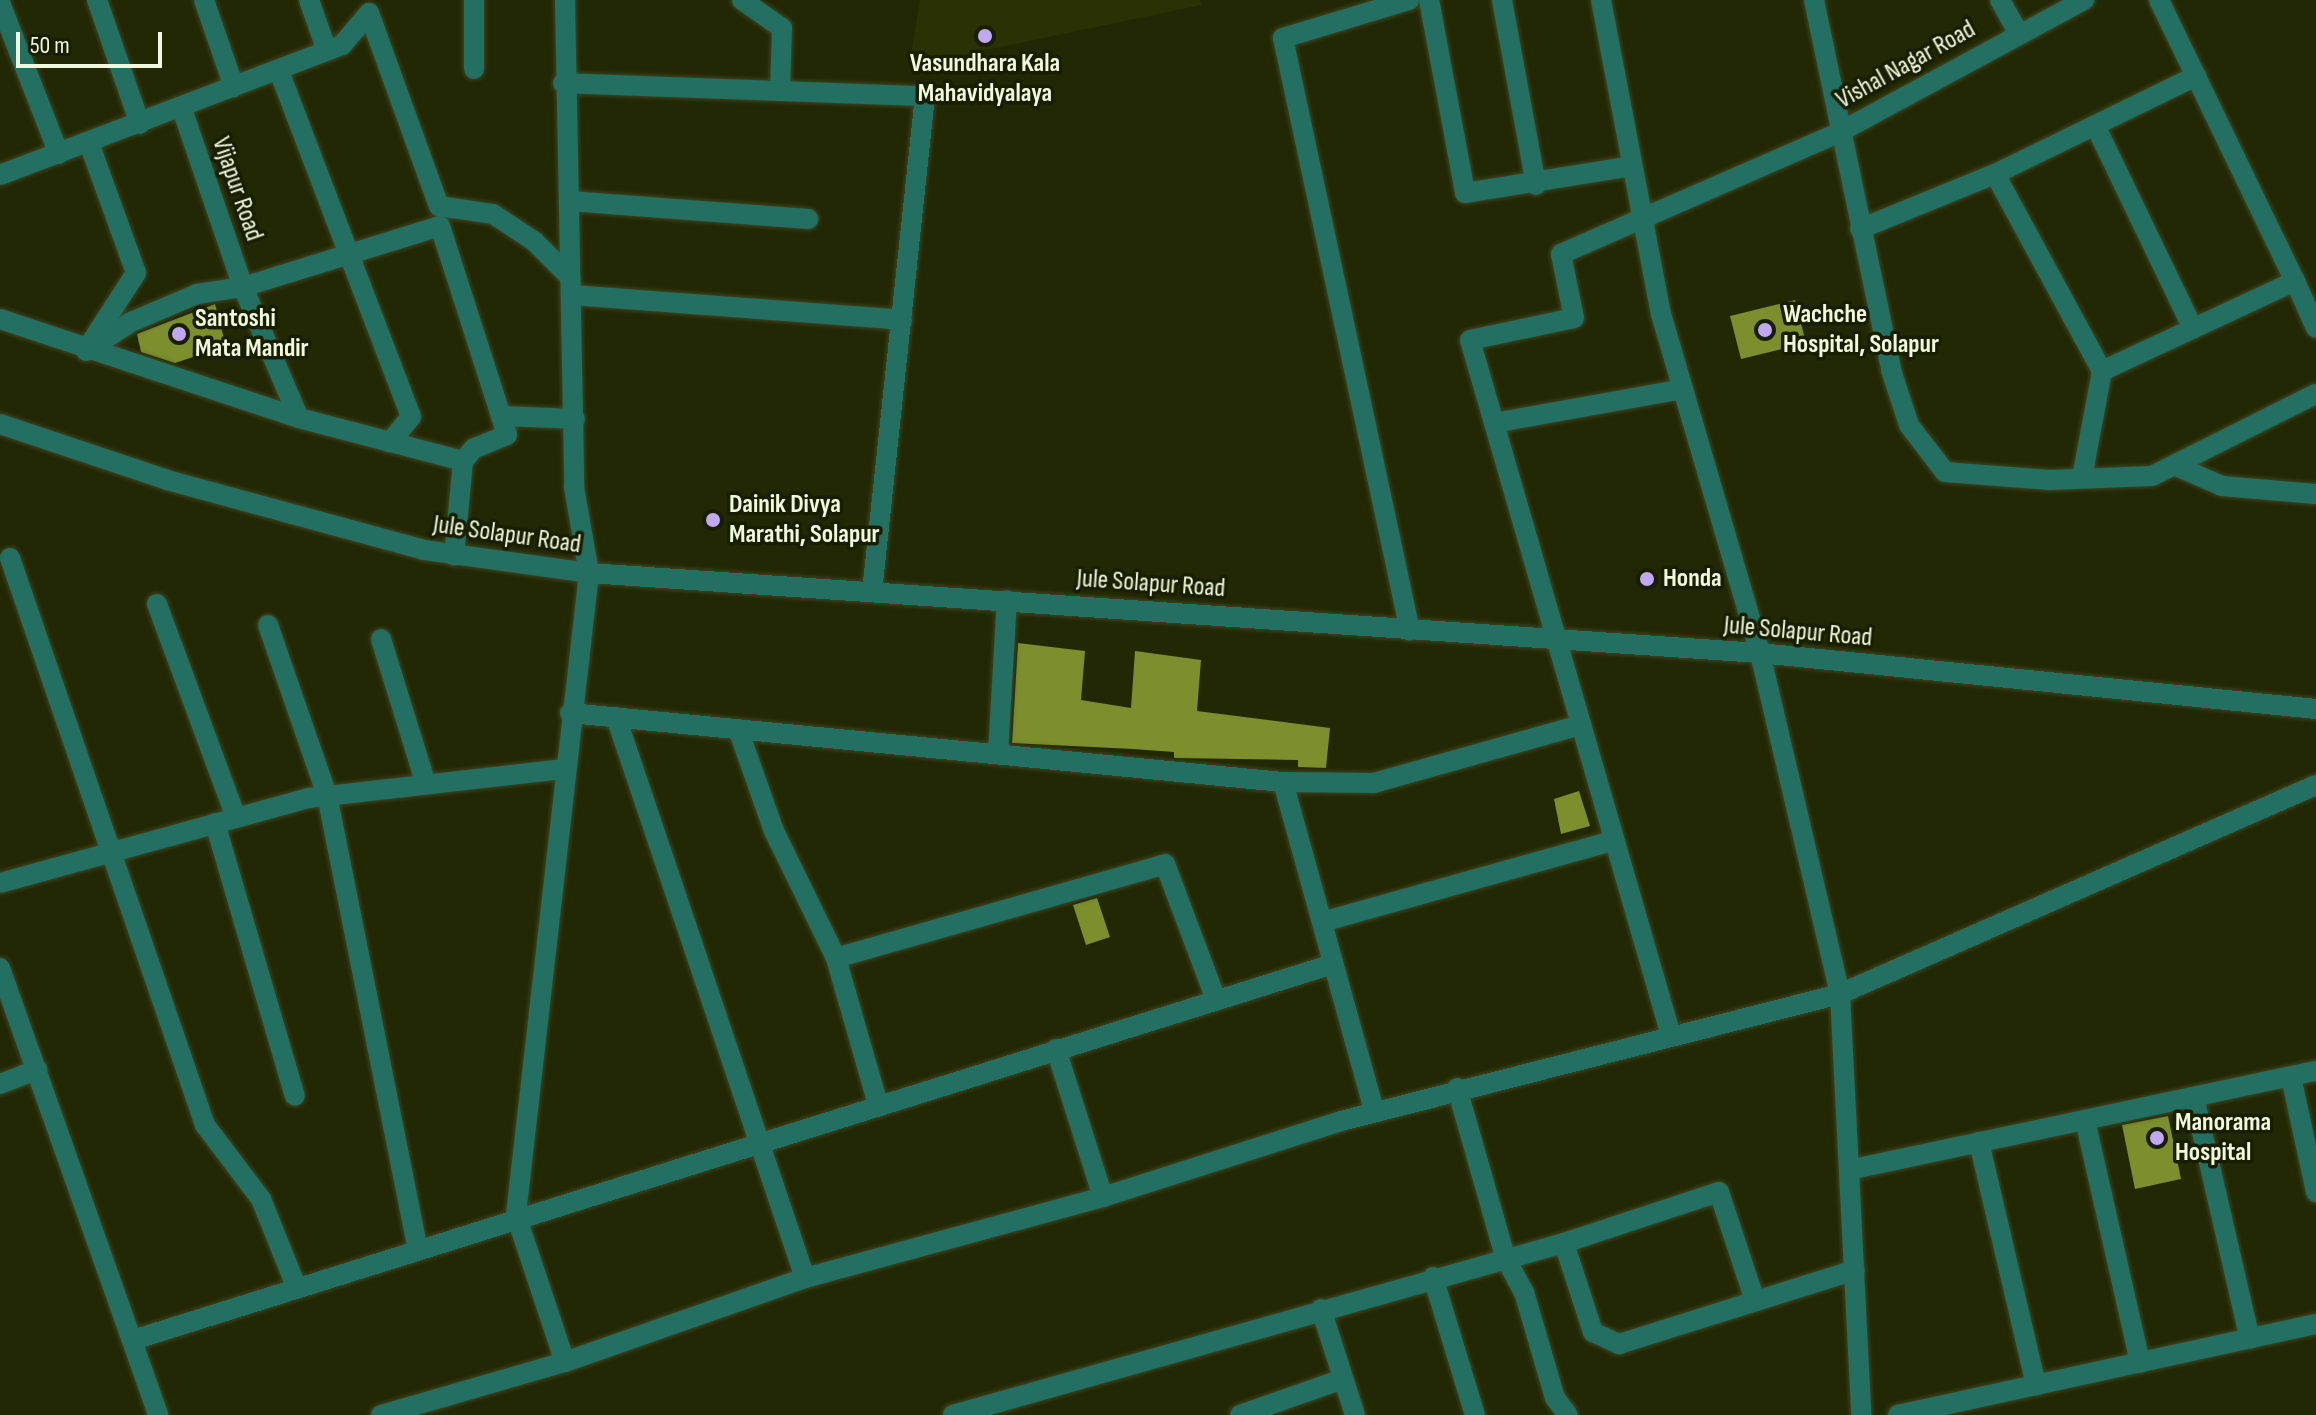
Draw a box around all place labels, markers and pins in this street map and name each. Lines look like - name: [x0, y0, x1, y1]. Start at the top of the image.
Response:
- marker: Vasundhara Kala Mahavidyalaya: [976, 27, 994, 45]
- place label: Vasundhara Kala Mahavidyalaya: [910, 48, 1060, 110]
- place label: Wachche Hospital, Solapur: [1783, 299, 1939, 360]
- place label: Santoshi Mata Mandir: [195, 303, 309, 364]
- marker: Wachche Hospital, Solapur: [1754, 319, 1776, 341]
- marker: Santoshi Mata Mandir: [170, 325, 188, 343]
- place label: Dainik Divya Marathi, Solapur: [729, 489, 880, 550]
- marker: Dainik Divya Marathi, Solapur: [704, 511, 722, 529]
- place label: Honda: [1663, 563, 1722, 595]
- marker: Honda: [1638, 570, 1656, 588]
- place label: Manorama Hospital: [2175, 1107, 2271, 1168]
- marker: Manorama Hospital: [2146, 1127, 2168, 1149]

